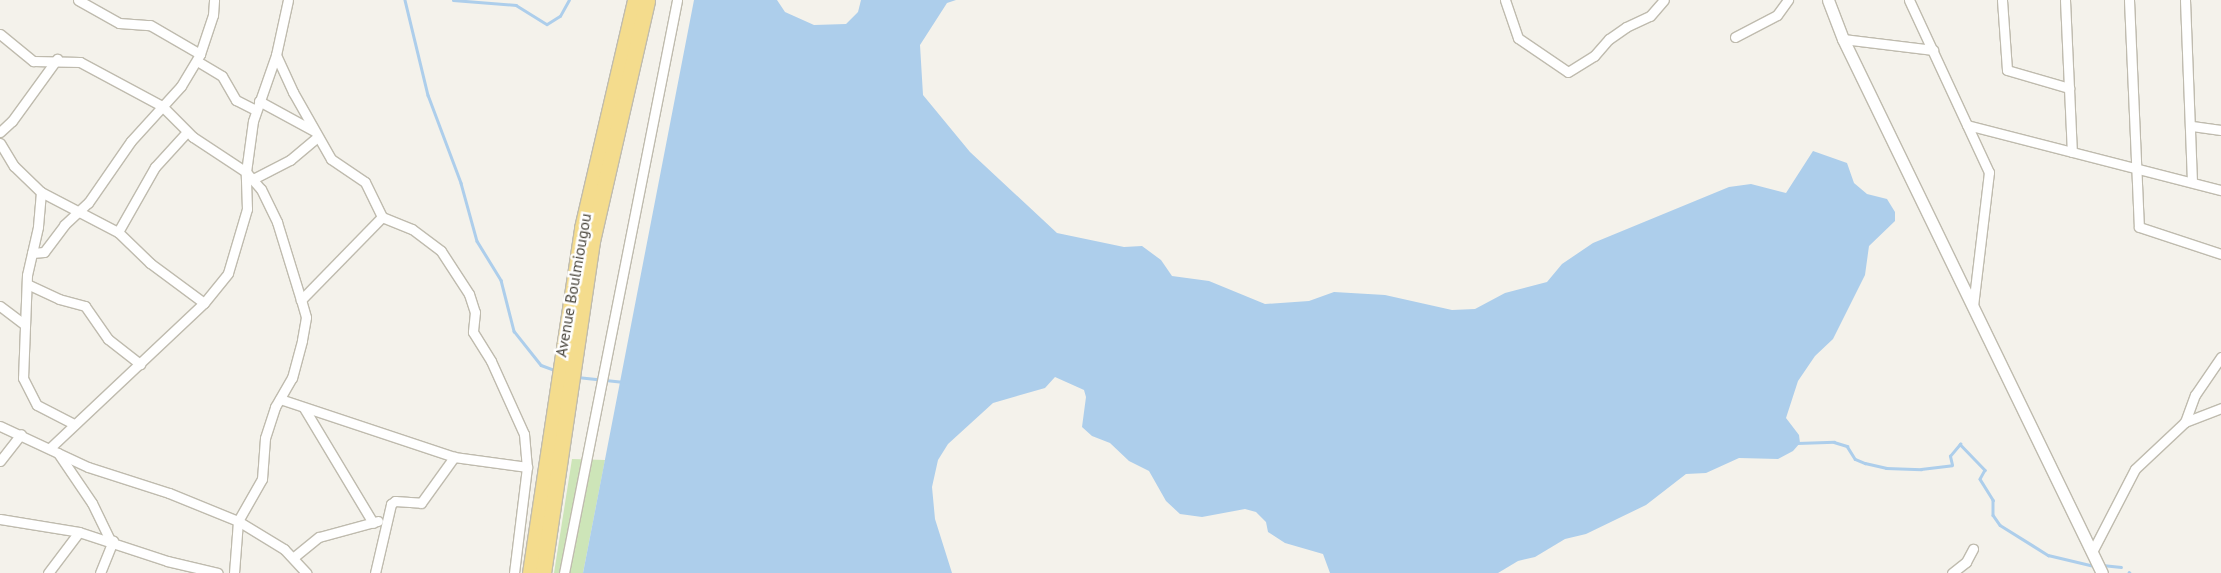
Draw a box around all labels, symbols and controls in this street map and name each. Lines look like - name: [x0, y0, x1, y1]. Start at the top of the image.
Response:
- street label: Avenue Boulmiougou: [551, 212, 595, 358]

